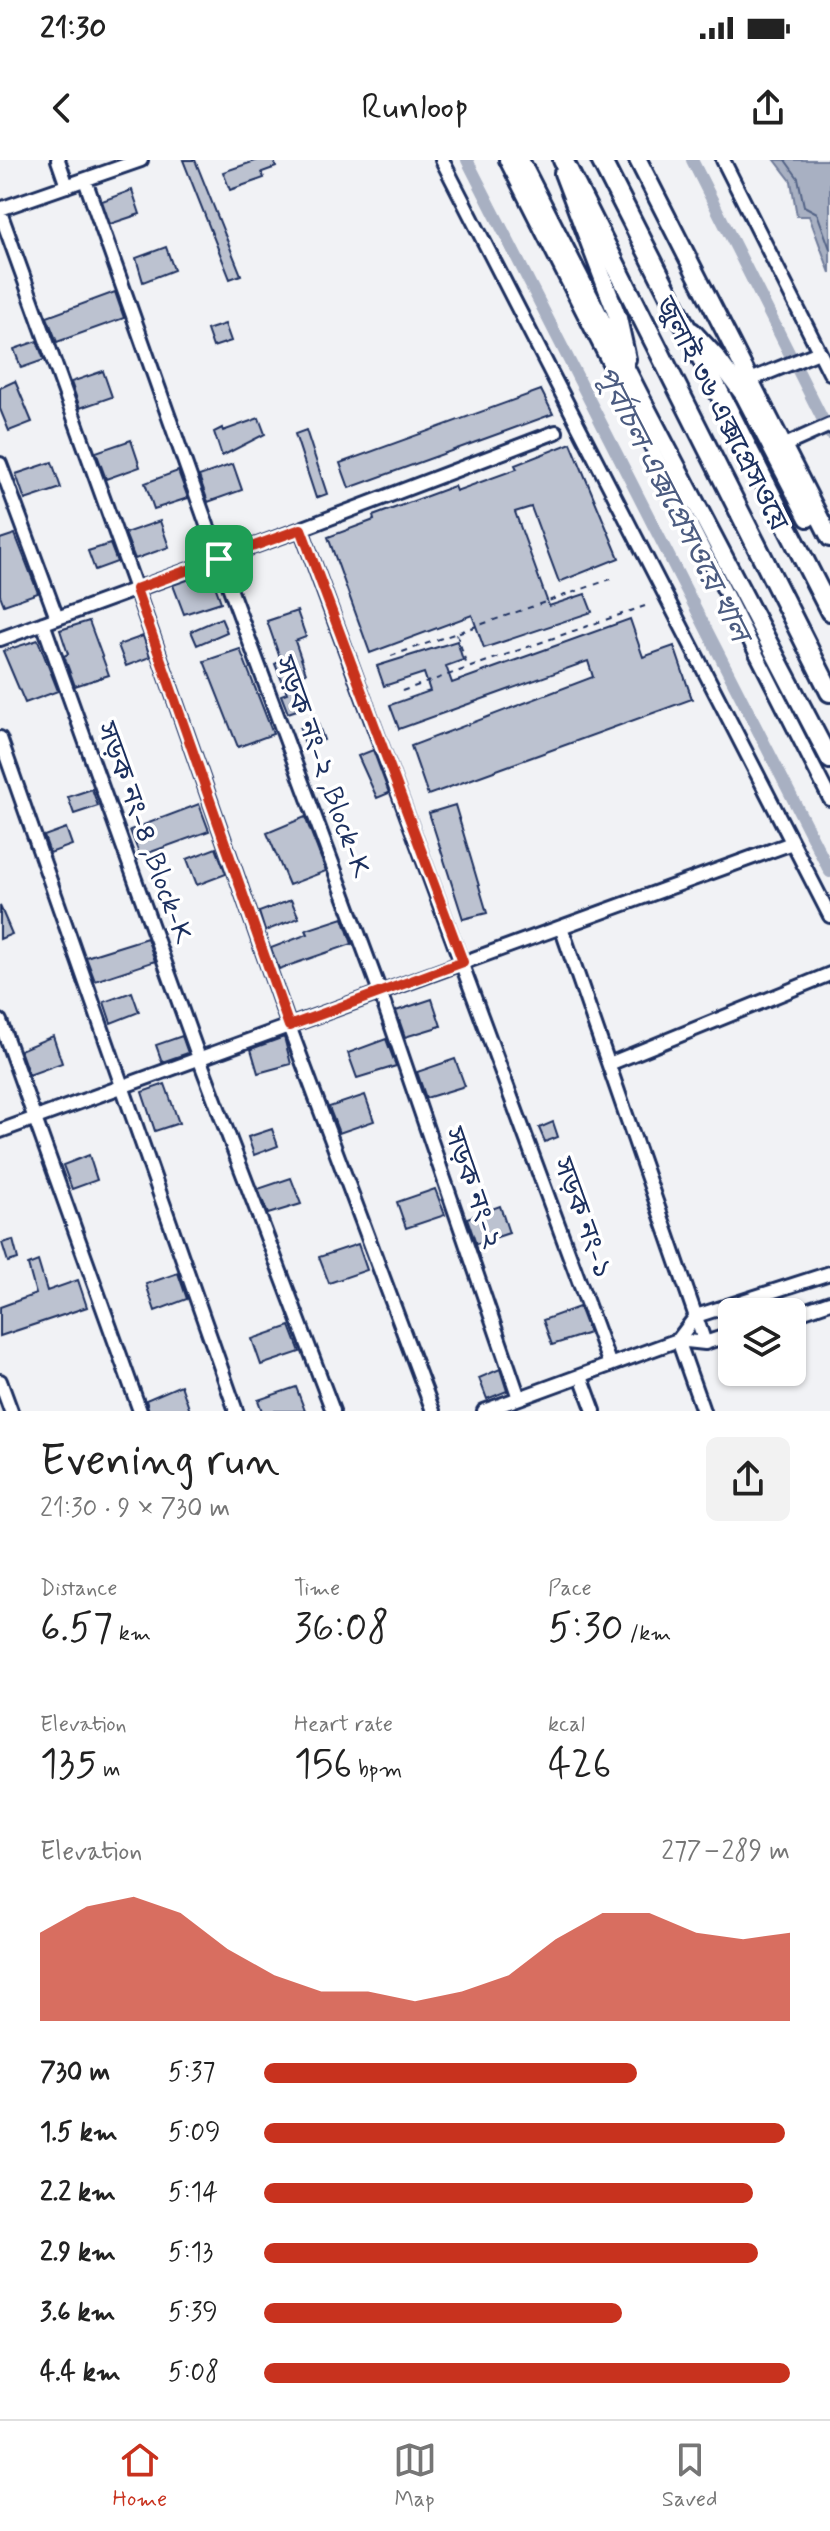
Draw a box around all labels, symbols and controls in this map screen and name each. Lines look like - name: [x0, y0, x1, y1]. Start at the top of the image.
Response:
- text: 21:30: [40, 9, 106, 48]
- text: Runloop: [361, 85, 469, 132]
- icon: back: [40, 86, 84, 130]
- icon: share: [746, 86, 790, 130]
- street label: জুলাই ৩৬ এক্সপ্রেসওয়ে: [646, 290, 796, 538]
- water label: পূর্বাচল এক্সপ্রেসওয়ে খাল: [586, 360, 761, 653]
- pin: [185, 525, 253, 593]
- icon: arrive: [197, 537, 241, 581]
- street label: সড়ক নং-২ ,Block-K: [264, 650, 379, 883]
- street label: সড়ক নং-৪ ,Block-K: [86, 716, 201, 949]
- street label: সড়ক নং-২: [434, 1122, 510, 1254]
- street label: সড়ক নং-১: [543, 1152, 621, 1283]
- map controls: [718, 1298, 806, 1386]
- button: layers: [718, 1298, 806, 1386]
- text: Evening run: [40, 1433, 280, 1491]
- button: share: [706, 1437, 790, 1521]
- text: 21:30 · 9 × 730 m: [40, 1492, 230, 1526]
- text: Distance: [40, 1575, 117, 1603]
- text: Time: [294, 1575, 340, 1603]
- text: Pace: [548, 1575, 592, 1603]
- text: 6.57: [40, 1603, 113, 1655]
- text: 36:08: [294, 1603, 389, 1655]
- text: 5:30: [548, 1603, 624, 1655]
- text: km: [113, 1620, 151, 1648]
- text: /km: [624, 1620, 671, 1648]
- text: Elevation: [40, 1711, 127, 1739]
- text: Heart rate: [294, 1711, 393, 1739]
- text: kcal: [548, 1711, 585, 1739]
- text: 135: [40, 1739, 97, 1791]
- text: 156: [294, 1739, 352, 1791]
- text: 426: [548, 1739, 611, 1791]
- text: m: [97, 1756, 121, 1784]
- text: bpm: [352, 1756, 402, 1784]
- text: Elevation: [40, 1835, 142, 1869]
- text: 277–289 m: [661, 1835, 790, 1869]
- text: 730 m: [40, 2056, 110, 2090]
- text: 5:37: [168, 2056, 215, 2090]
- text: 1.5 km: [40, 2116, 118, 2150]
- text: 5:09: [168, 2116, 221, 2150]
- text: 2.2 km: [40, 2176, 116, 2210]
- text: 5:14: [168, 2176, 218, 2210]
- text: 2.9 km: [40, 2236, 116, 2270]
- text: 5:13: [168, 2236, 213, 2270]
- text: 3.6 km: [40, 2296, 115, 2330]
- text: 5:39: [168, 2296, 218, 2330]
- text: 4.4 km: [40, 2356, 121, 2390]
- text: 5:08: [168, 2356, 219, 2390]
- tab: Home: [113, 2438, 167, 2514]
- tab: Map: [393, 2438, 437, 2514]
- tab: Saved: [662, 2438, 717, 2514]

